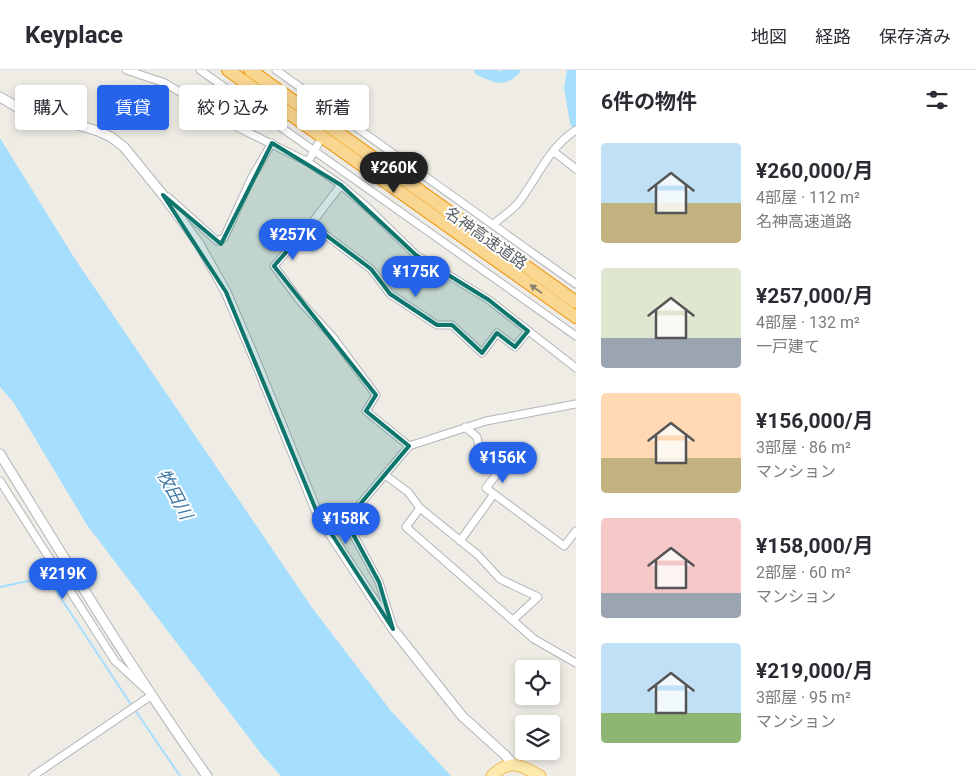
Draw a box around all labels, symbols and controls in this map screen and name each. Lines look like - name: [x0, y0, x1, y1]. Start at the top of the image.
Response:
- text: Keyplace: [25, 21, 123, 49]
- text: 地図: [751, 26, 787, 47]
- text: 経路: [815, 26, 851, 47]
- text: 保存済み: [879, 26, 951, 47]
- chip: 購入: [15, 85, 87, 130]
- chip: 賃貸: [97, 85, 169, 130]
- chip: 絞り込み: [179, 85, 287, 130]
- chip: 新着: [297, 85, 369, 130]
- icon: filters: [923, 86, 951, 114]
- text: 6件の物件: [601, 90, 697, 114]
- pin: ¥260K: [359, 152, 429, 194]
- text: ¥260K: [371, 158, 417, 177]
- text: ¥260,000/月: [756, 159, 874, 183]
- icon: home: [641, 163, 701, 223]
- text: 4部屋 · 112 m²: [756, 188, 860, 207]
- street label: 名神高速道路: [441, 203, 531, 273]
- text: 名神高速道路: [756, 212, 852, 231]
- pin: ¥257K: [258, 218, 328, 261]
- text: ¥257K: [270, 225, 316, 244]
- pin: ¥175K: [381, 256, 451, 298]
- text: ¥175K: [393, 262, 439, 281]
- one-way arrow: [529, 284, 543, 294]
- text: ¥257,000/月: [756, 284, 874, 308]
- icon: home: [641, 288, 701, 348]
- text: 4部屋 · 132 m²: [756, 313, 860, 332]
- text: 一戸建て: [756, 337, 820, 356]
- text: ¥156,000/月: [756, 409, 874, 433]
- icon: home: [641, 413, 701, 473]
- text: 3部屋 · 86 m²: [756, 438, 851, 457]
- pin: ¥156K: [468, 442, 538, 484]
- text: ¥156K: [480, 448, 526, 467]
- text: マンション: [756, 462, 836, 481]
- water label: 牧田川: [153, 465, 198, 525]
- pin: ¥158K: [311, 502, 381, 545]
- text: ¥158K: [323, 509, 369, 528]
- text: ¥158,000/月: [756, 534, 874, 558]
- icon: home: [641, 538, 701, 598]
- pin: ¥219K: [28, 558, 98, 600]
- text: 2部屋 · 60 m²: [756, 563, 851, 582]
- text: ¥219K: [40, 564, 86, 583]
- text: マンション: [756, 587, 836, 606]
- text: ¥219,000/月: [756, 659, 874, 683]
- map controls: [515, 660, 560, 760]
- button: locate: [515, 660, 560, 705]
- icon: home: [641, 663, 701, 723]
- text: 3部屋 · 95 m²: [756, 688, 851, 707]
- text: マンション: [756, 712, 836, 731]
- button: layers: [515, 715, 560, 760]

